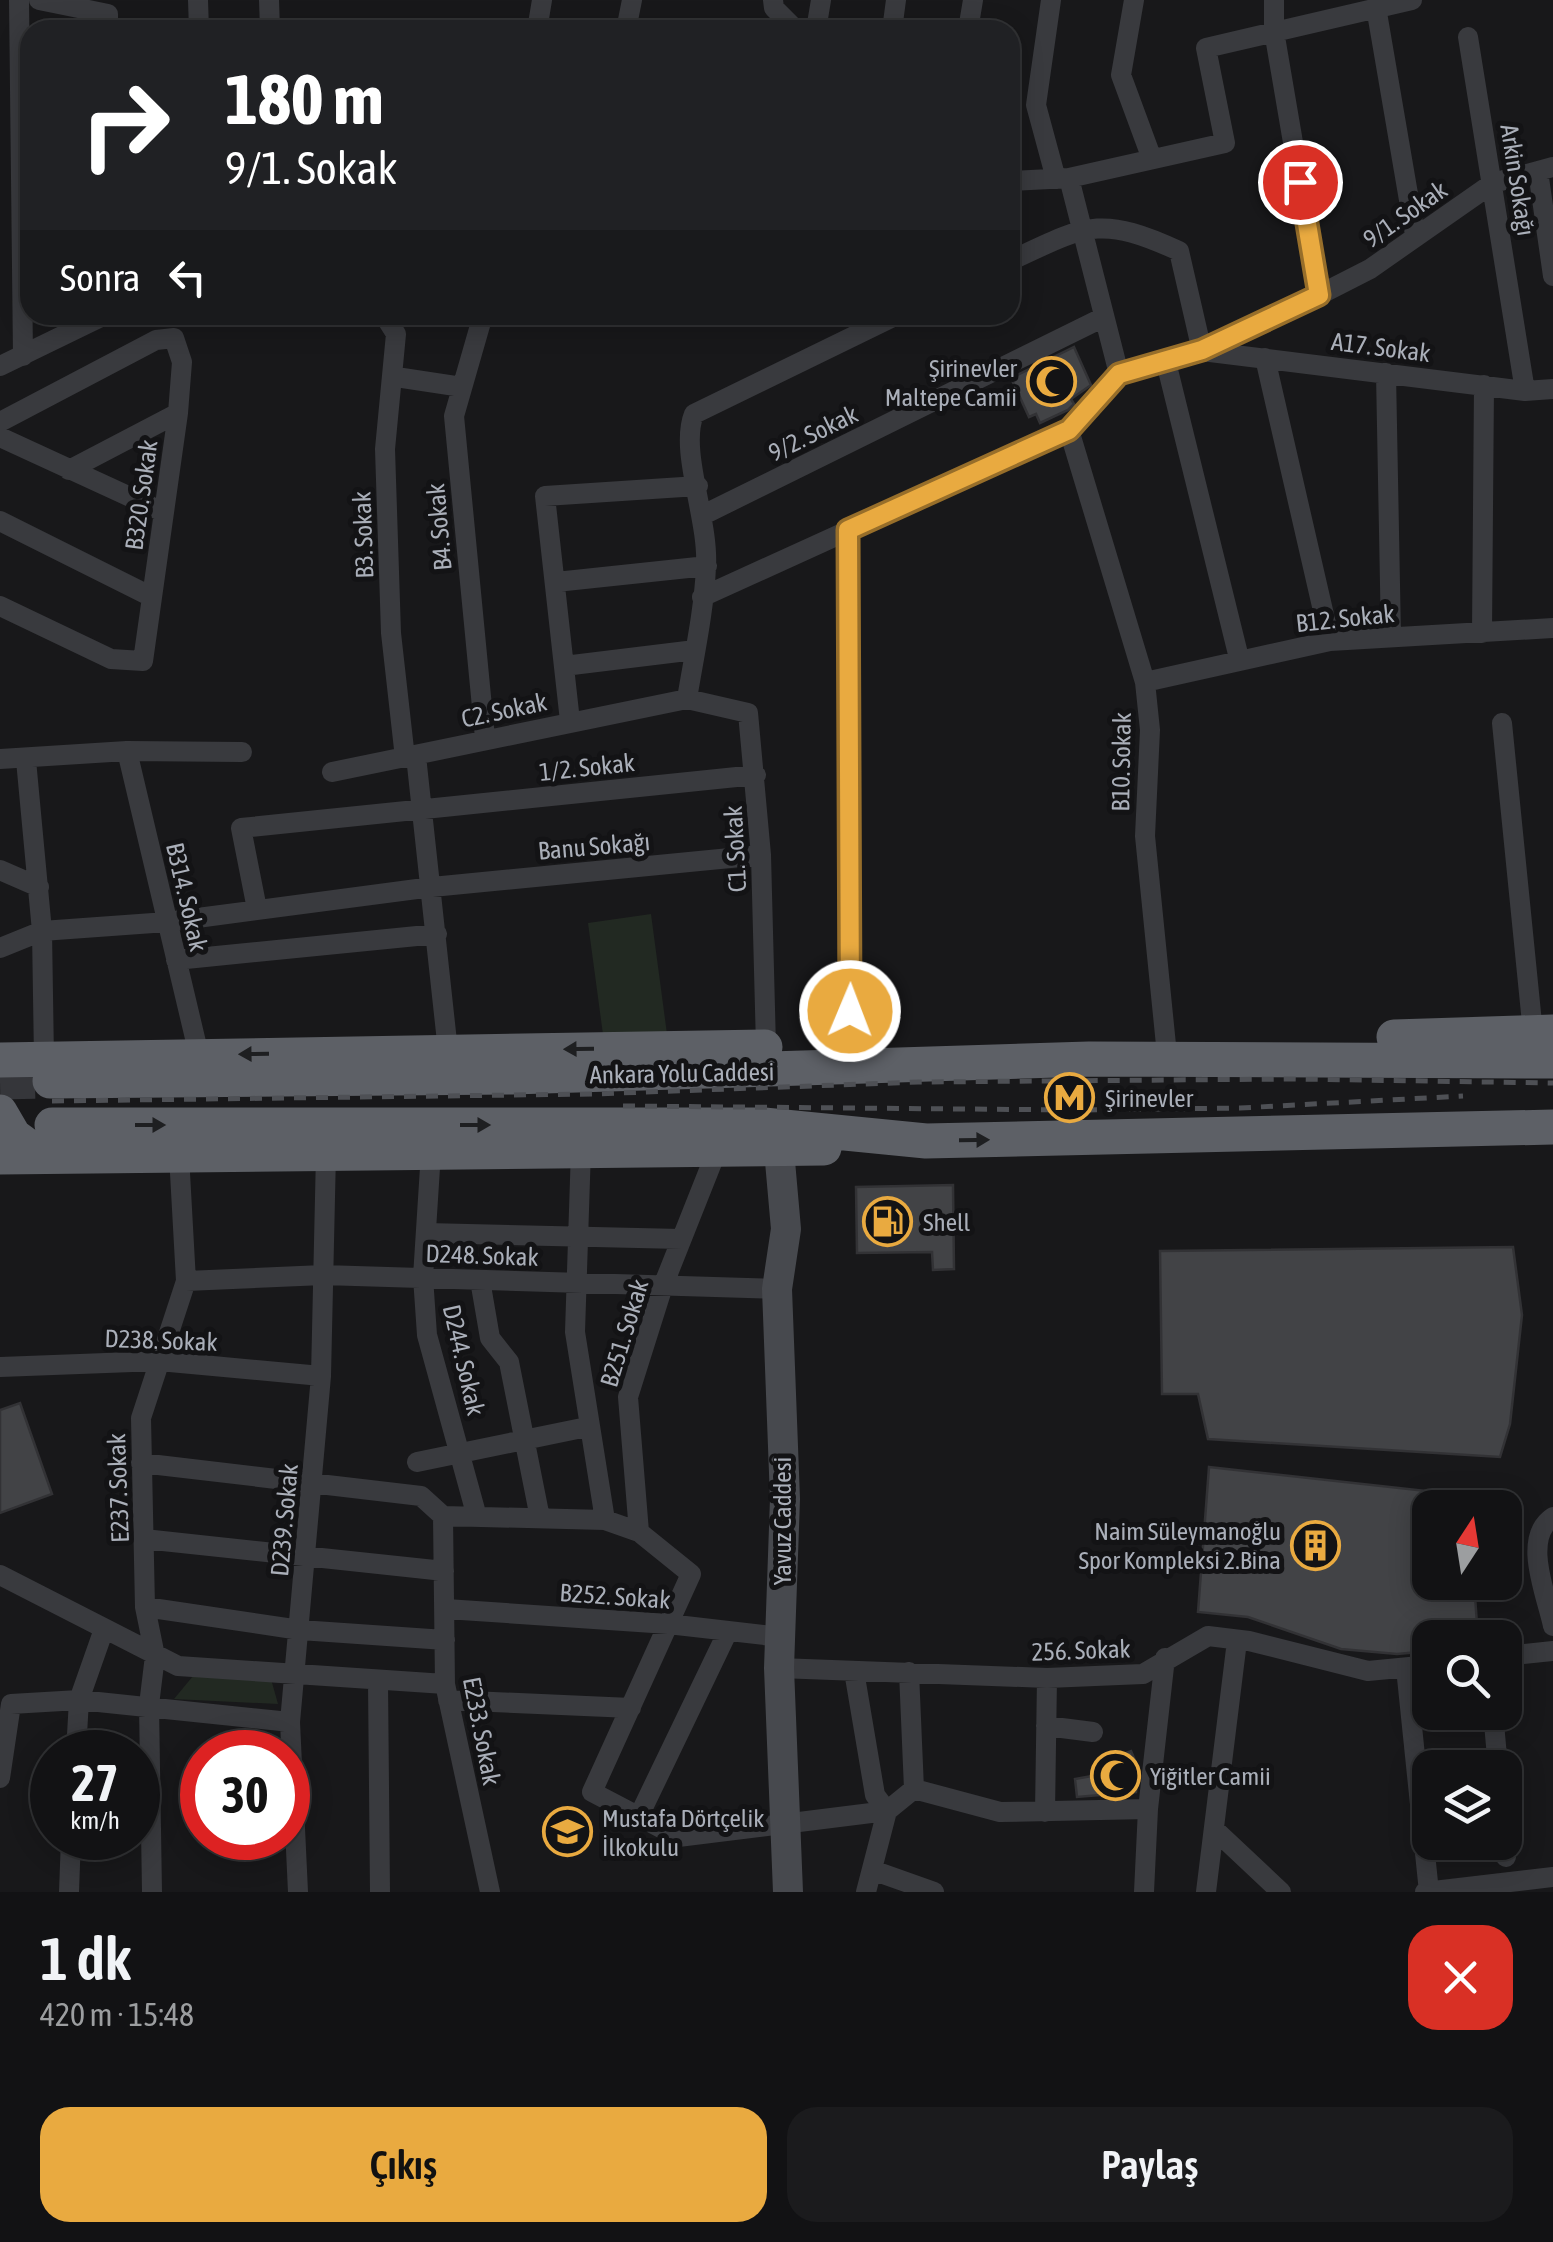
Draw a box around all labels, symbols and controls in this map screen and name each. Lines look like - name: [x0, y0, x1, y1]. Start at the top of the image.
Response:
- text: 180 m: [225, 59, 384, 139]
- icon: right: [60, 60, 190, 190]
- street label: Arkin Sokağı: [1495, 122, 1541, 238]
- pin: [1258, 140, 1343, 225]
- text: 9/1. Sokak: [225, 142, 397, 194]
- icon: arrive: [1273, 155, 1328, 210]
- street label: 9/1. Sokak: [1358, 175, 1452, 253]
- icon: left: [160, 250, 215, 305]
- text: Sonra: [60, 256, 140, 299]
- street label: A17. Sokak: [1330, 327, 1432, 367]
- place label: Şirinevler Maltepe Camii: [885, 354, 1018, 411]
- mosque icon: Şirinevler Maltepe Camii: [1026, 356, 1078, 408]
- street label: 9/2. Sokak: [764, 399, 862, 467]
- street label: B320. Sokak: [119, 438, 163, 552]
- street label: B4. Sokak: [421, 482, 457, 572]
- street label: B3. Sokak: [347, 491, 379, 579]
- street label: B12. Sokak: [1294, 599, 1396, 637]
- street label: C2. Sokak: [459, 687, 549, 733]
- street label: B10. Sokak: [1106, 712, 1136, 812]
- street label: 1/2. Sokak: [538, 748, 636, 786]
- street label: C1. Sokak: [719, 805, 751, 893]
- street label: Banu Sokağı: [537, 827, 651, 865]
- street label: B314. Sokak: [161, 840, 213, 954]
- position arrow: [798, 959, 902, 1063]
- one-way arrow: [562, 1042, 594, 1058]
- one-way arrow: [237, 1046, 269, 1062]
- street label: Ankara Yolu Caddesi: [589, 1057, 775, 1089]
- metro station icon: Şirinevler: [1044, 1072, 1096, 1124]
- place label: Şirinevler: [1105, 1084, 1194, 1112]
- one-way arrow: [134, 1117, 166, 1133]
- one-way arrow: [459, 1117, 491, 1133]
- one-way arrow: [958, 1131, 990, 1147]
- fuel station icon: Shell: [862, 1196, 914, 1248]
- place label: Shell: [923, 1208, 971, 1236]
- street label: D248. Sokak: [425, 1239, 539, 1271]
- street label: B251. Sokak: [594, 1276, 654, 1390]
- street label: D244. Sokak: [438, 1302, 490, 1418]
- street label: D238. Sokak: [104, 1324, 218, 1356]
- street label: E237. Sokak: [102, 1433, 134, 1543]
- street label: Yavuz Caddesi: [768, 1457, 796, 1585]
- street label: D239. Sokak: [265, 1462, 303, 1578]
- north arrow: [1412, 1490, 1522, 1600]
- map controls: [1412, 1490, 1522, 1860]
- place label: Naim Süleymanoğlu Spor Kompleksi 2.Bina: [1078, 1517, 1281, 1574]
- building icon: Naim Süleymanoğlu Spor Kompleksi 2.Bina: [1290, 1519, 1342, 1571]
- street label: B252. Sokak: [559, 1578, 671, 1614]
- button: search: [1412, 1620, 1522, 1730]
- street label: 256. Sokak: [1031, 1634, 1131, 1666]
- street label: E233. Sokak: [458, 1675, 506, 1787]
- speed limit sign: 30: [180, 1730, 310, 1860]
- mosque icon: Yiğitler Camii: [1089, 1750, 1141, 1802]
- button: layers: [1412, 1750, 1522, 1860]
- text: 27: [71, 1754, 118, 1812]
- place label: Yiğitler Camii: [1150, 1762, 1271, 1790]
- place label: Mustafa Dörtçelik İlkokulu: [602, 1804, 764, 1861]
- text: km/h: [70, 1806, 120, 1834]
- school or university icon: Mustafa Dörtçelik İlkokulu: [541, 1806, 593, 1858]
- text: 1 dk: [40, 1924, 131, 1993]
- button: close: [1408, 1925, 1513, 2030]
- text: 420 m · 15:48: [40, 1996, 194, 2033]
- button: Çıkış: [40, 2107, 767, 2222]
- button: Paylaş: [787, 2107, 1513, 2222]

